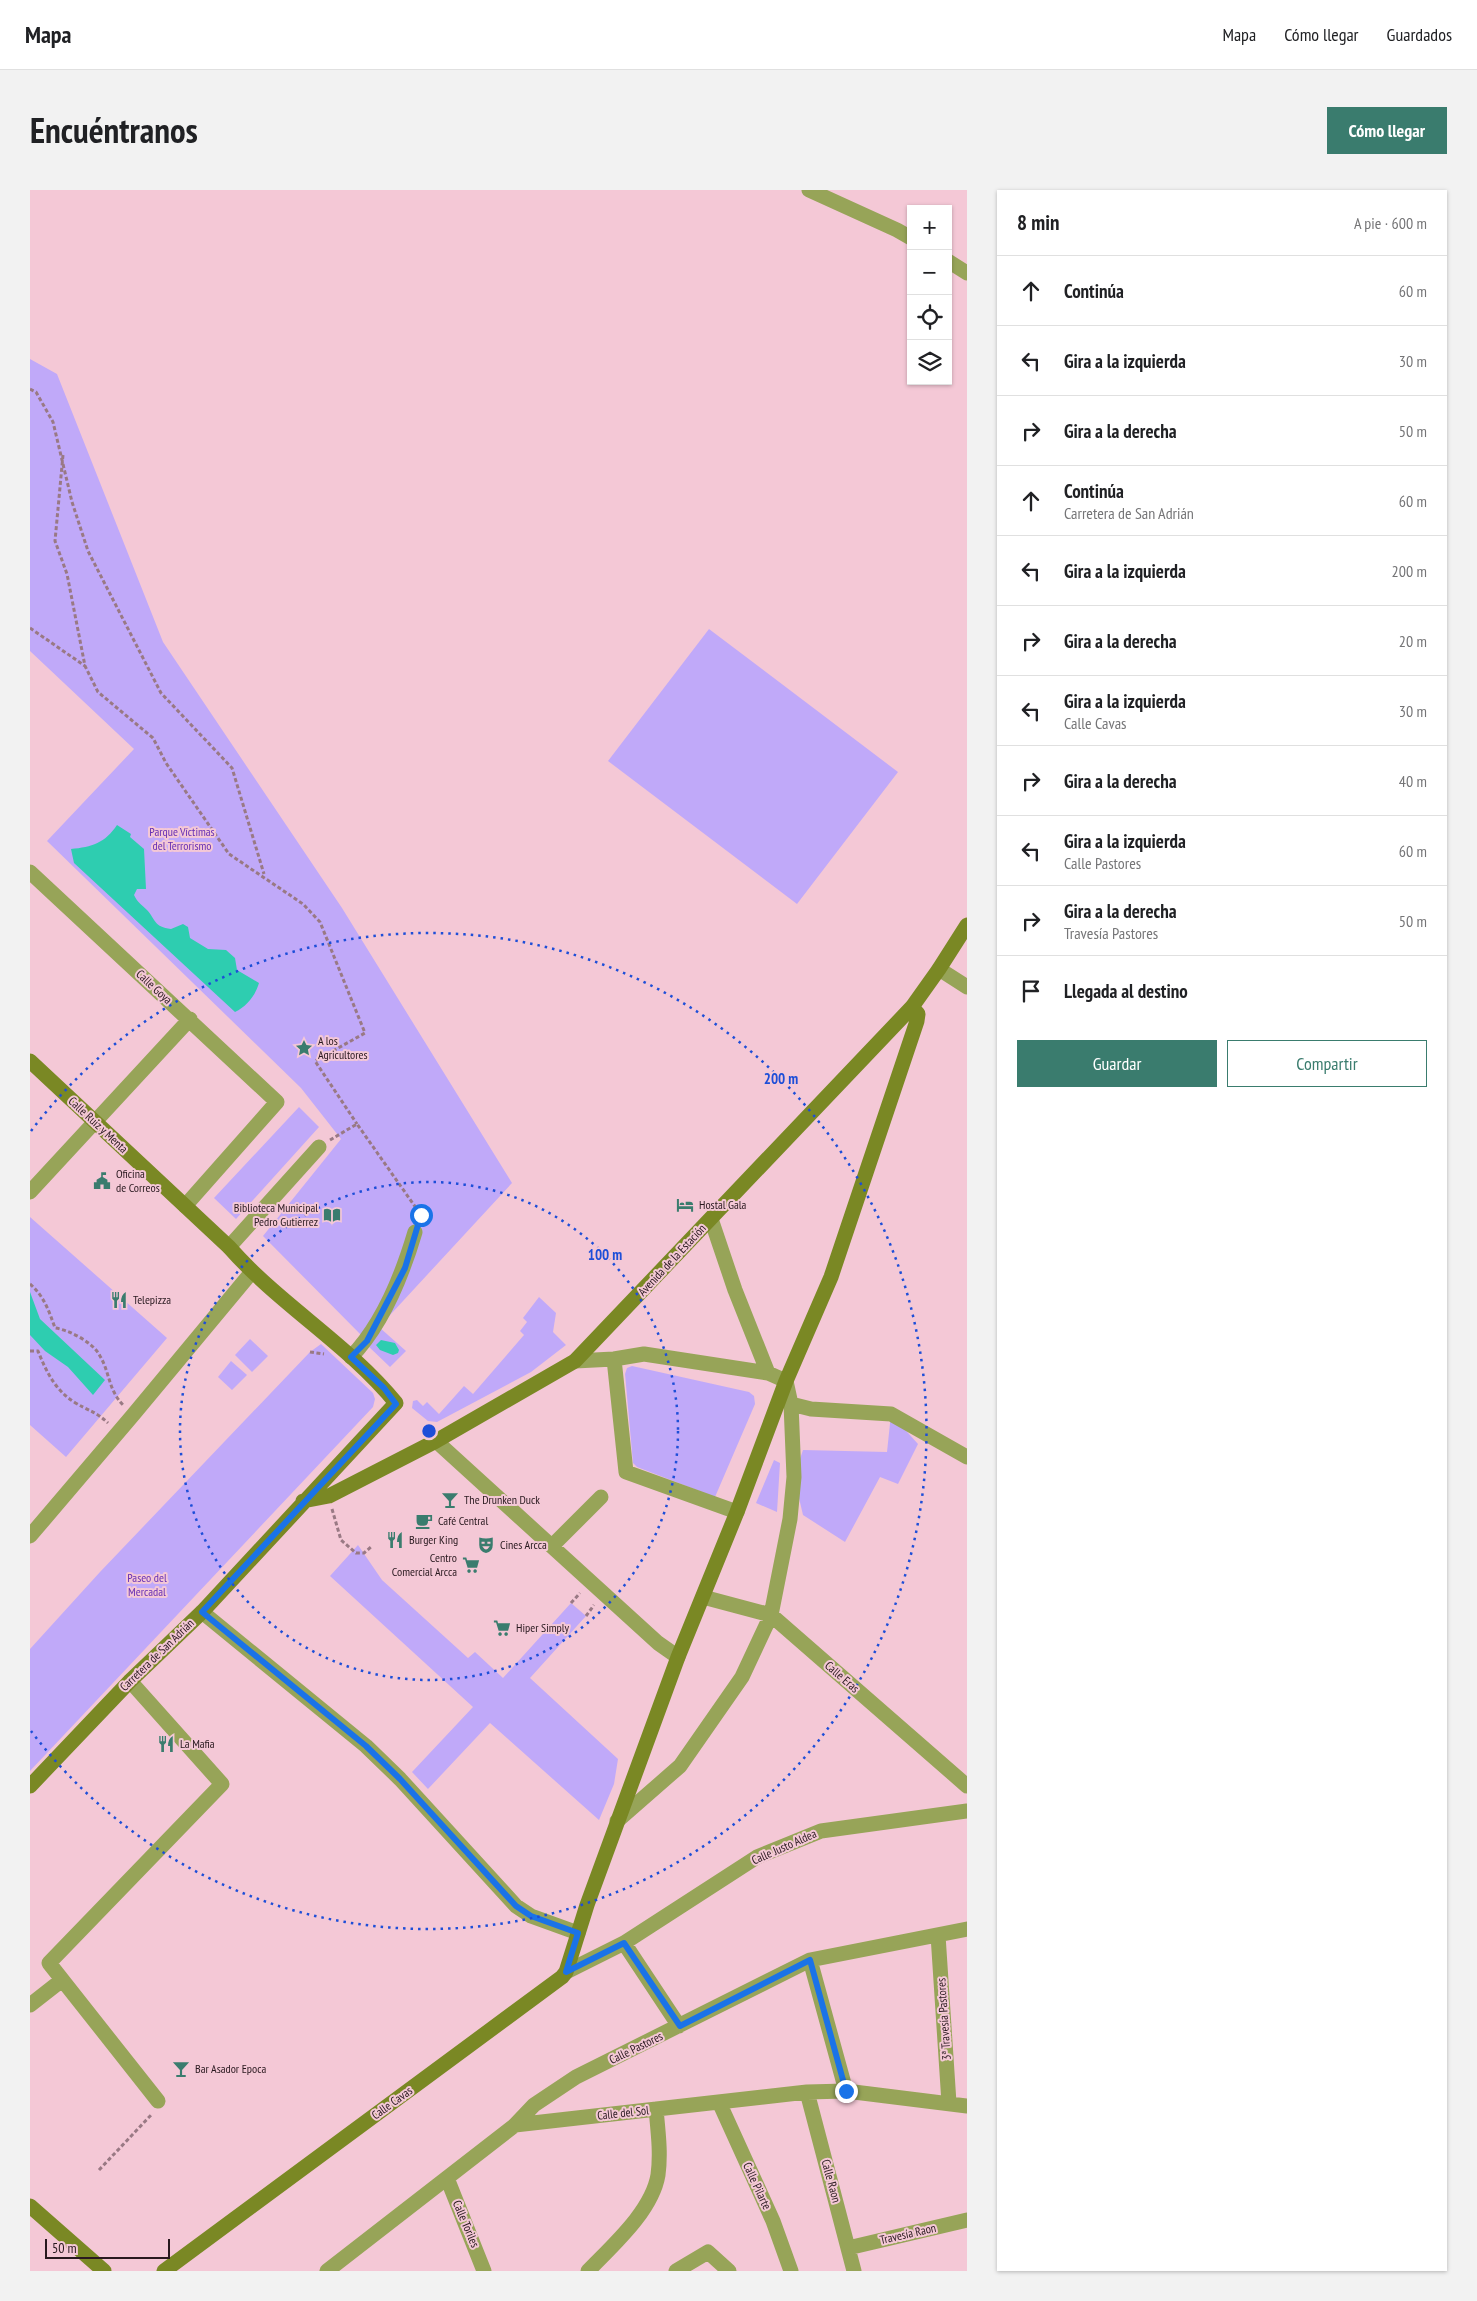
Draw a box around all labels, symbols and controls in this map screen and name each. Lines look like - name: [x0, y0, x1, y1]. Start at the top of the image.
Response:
- text: Mapa: [25, 19, 72, 50]
- text: Mapa: [1222, 23, 1256, 46]
- text: Cómo llegar: [1284, 23, 1359, 46]
- text: Guardados: [1387, 23, 1452, 46]
- text: Encuéntranos: [30, 107, 198, 153]
- button: Cómo llegar: [1327, 107, 1447, 154]
- map controls: [907, 205, 952, 385]
- button: +: [907, 205, 952, 250]
- text: 8 min: [1017, 209, 1059, 236]
- text: A pie · 600 m: [1354, 213, 1427, 233]
- button: −: [907, 250, 952, 295]
- icon: ahead: [1017, 277, 1045, 305]
- text: Continúa: [1064, 279, 1124, 303]
- text: 60 m: [1399, 281, 1427, 301]
- button: locate: [907, 295, 952, 340]
- button: layers: [907, 340, 952, 385]
- icon: left: [1017, 347, 1045, 375]
- text: Gira a la izquierda: [1064, 349, 1186, 373]
- text: 30 m: [1399, 351, 1427, 371]
- icon: right: [1017, 417, 1045, 445]
- text: Gira a la derecha: [1064, 419, 1177, 443]
- text: 50 m: [1399, 421, 1427, 441]
- text: Continúa: [1064, 479, 1124, 503]
- icon: ahead: [1017, 487, 1045, 515]
- text: 60 m: [1399, 491, 1427, 511]
- text: Carretera de San Adrián: [1064, 503, 1194, 523]
- icon: left: [1017, 557, 1045, 585]
- text: Gira a la izquierda: [1064, 559, 1186, 583]
- text: 200 m: [1392, 561, 1427, 581]
- icon: right: [1017, 627, 1045, 655]
- text: Gira a la derecha: [1064, 629, 1177, 653]
- text: 20 m: [1399, 631, 1427, 651]
- text: Gira a la izquierda: [1064, 689, 1186, 713]
- icon: left: [1017, 697, 1045, 725]
- text: 30 m: [1399, 701, 1427, 721]
- text: Calle Cavas: [1064, 713, 1127, 733]
- icon: right: [1017, 767, 1045, 795]
- text: Gira a la derecha: [1064, 769, 1177, 793]
- text: 40 m: [1399, 771, 1427, 791]
- park label: Parque Víctimas del Terrorismo: [149, 824, 215, 853]
- text: Gira a la izquierda: [1064, 829, 1186, 853]
- icon: left: [1017, 837, 1045, 865]
- text: 60 m: [1399, 841, 1427, 861]
- text: Calle Pastores: [1064, 853, 1141, 873]
- text: Gira a la derecha: [1064, 899, 1177, 923]
- icon: right: [1017, 907, 1045, 935]
- text: 50 m: [1399, 911, 1427, 931]
- text: Travesía Pastores: [1064, 923, 1158, 943]
- street label: Calle Goya: [133, 966, 176, 1007]
- icon: arrive: [1017, 977, 1045, 1005]
- text: Llegada al destino: [1064, 979, 1188, 1003]
- place label: A los Agricultores: [318, 1033, 368, 1062]
- place icon: A los Agricultores: [294, 1038, 314, 1058]
- button: Guardar: [1017, 1040, 1217, 1087]
- button: Compartir: [1227, 1040, 1427, 1087]
- text: 200 m: [764, 1069, 798, 1088]
- street label: Calle Ruiz y Menta: [65, 1093, 131, 1156]
- place label: Oficina de Correos: [116, 1166, 160, 1195]
- public building icon: Oficina de Correos: [92, 1171, 112, 1191]
- hotel icon: Hostal Gala: [675, 1195, 695, 1215]
- place label: Hostal Gala: [699, 1197, 747, 1212]
- place label: Biblioteca Municipal Pedro Gutierrez: [234, 1200, 318, 1229]
- route start: [410, 1204, 433, 1227]
- library icon: Biblioteca Municipal Pedro Gutierrez: [322, 1205, 342, 1225]
- street label: Avenida de la Estación: [635, 1221, 709, 1299]
- text: 100 m: [588, 1245, 622, 1264]
- restaurant icon: Telepizza: [109, 1290, 129, 1310]
- place label: Telepizza: [133, 1292, 171, 1307]
- centre of rings: [420, 1422, 438, 1440]
- bar icon: The Drunken Duck: [440, 1490, 460, 1510]
- place label: The Drunken Duck: [464, 1492, 540, 1507]
- cafe icon: Café Central: [414, 1511, 434, 1531]
- place label: Café Central: [438, 1513, 488, 1528]
- restaurant icon: Burger King: [385, 1530, 405, 1550]
- place label: Burger King: [409, 1532, 458, 1547]
- theatre icon: Cines Arcca: [476, 1535, 496, 1555]
- place label: Cines Arcca: [500, 1537, 547, 1552]
- place label: Centro Comercial Arcca: [392, 1550, 457, 1579]
- supermarket icon: Centro Comercial Arcca: [461, 1555, 481, 1575]
- park label: Paseo del Mercadal: [127, 1570, 167, 1599]
- street label: Carretera de San Adrián: [116, 1615, 197, 1694]
- supermarket icon: Hiper Simply: [492, 1618, 512, 1638]
- place label: Hiper Simply: [516, 1620, 570, 1635]
- street label: Calle Eras: [822, 1658, 863, 1696]
- restaurant icon: La Mafia: [156, 1734, 176, 1754]
- place label: La Mafia: [180, 1736, 215, 1751]
- street label: Calle Justo Aldea: [749, 1825, 819, 1868]
- street label: 3ª Travesía Pastores: [933, 1978, 954, 2061]
- street label: Calle Pastores: [606, 2028, 665, 2067]
- bar icon: Bar Asador Epoca: [171, 2059, 191, 2079]
- place label: Bar Asador Epoca: [195, 2061, 267, 2076]
- route end: [835, 2080, 858, 2103]
- street label: Calle Cavas: [368, 2083, 415, 2122]
- street label: Calle del Sol: [596, 2102, 650, 2123]
- street label: Calle Raon: [819, 2158, 844, 2204]
- street label: Calle Pilarte: [740, 2160, 775, 2212]
- street label: Calle Toriles: [450, 2198, 483, 2250]
- street label: Travesía Raon: [878, 2220, 937, 2247]
- scale bar: [45, 2236, 170, 2259]
- text: 50 m: [52, 2239, 77, 2257]

